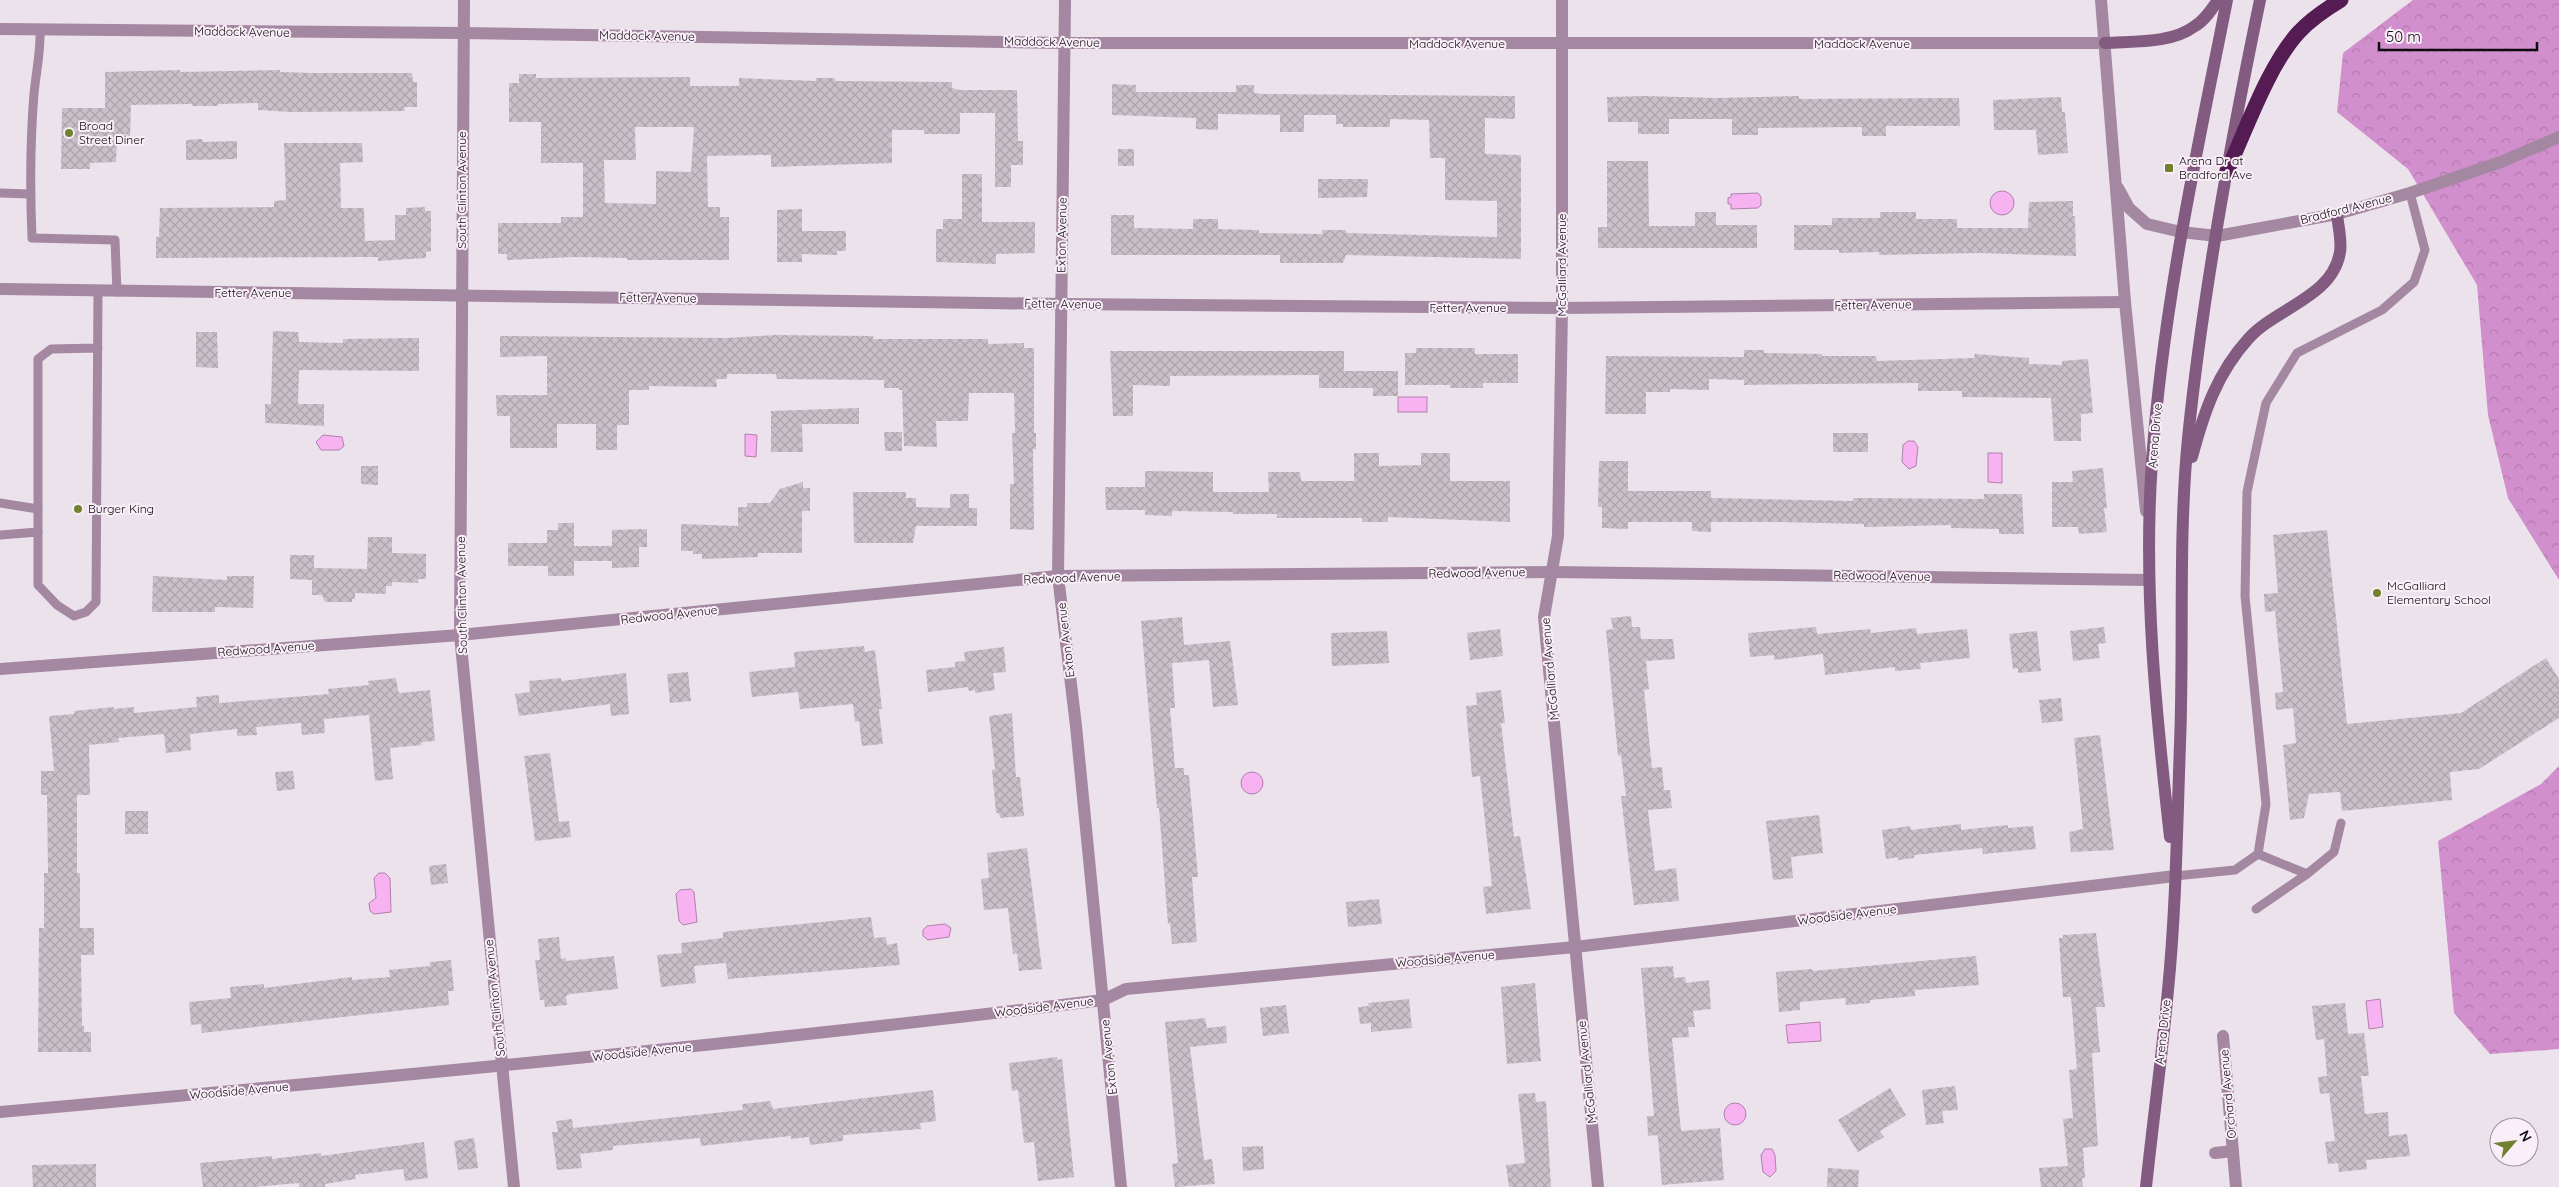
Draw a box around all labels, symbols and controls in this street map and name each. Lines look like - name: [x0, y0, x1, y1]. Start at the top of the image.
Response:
- scale bar: [2379, 20, 2536, 52]
- street label: Maddock Avenue: [194, 23, 290, 40]
- street label: Maddock Avenue: [599, 27, 695, 44]
- text: 50 m: [2386, 27, 2421, 46]
- street label: Maddock Avenue: [1004, 33, 1100, 50]
- street label: Maddock Avenue: [1409, 36, 1505, 51]
- street label: Maddock Avenue: [1814, 36, 1910, 51]
- place label: Broad Street Diner: [79, 118, 145, 147]
- marker: Broad Street Diner: [63, 127, 75, 139]
- street label: South Clinton Avenue: [454, 131, 469, 249]
- place label: Arena Dr at Bradford Ave: [2179, 153, 2253, 182]
- marker: Arena Dr at Bradford Ave: [2163, 162, 2175, 174]
- street label: Bradford Avenue: [2299, 190, 2393, 227]
- street label: Exton Avenue: [1053, 197, 1070, 273]
- street label: McGalliard Avenue: [1554, 213, 1569, 317]
- street label: Fetter Avenue: [214, 285, 292, 300]
- street label: Fetter Avenue: [619, 289, 697, 306]
- street label: Fetter Avenue: [1024, 295, 1102, 312]
- street label: Fetter Avenue: [1834, 296, 1912, 313]
- street label: Fetter Avenue: [1429, 300, 1507, 315]
- street label: Arena Drive: [2144, 403, 2165, 469]
- place label: Burger King: [88, 501, 154, 516]
- marker: Burger King: [72, 503, 84, 515]
- street label: South Clinton Avenue: [453, 536, 470, 654]
- street label: Redwood Avenue: [1428, 564, 1526, 581]
- street label: Redwood Avenue: [1833, 567, 1931, 584]
- street label: Redwood Avenue: [1023, 568, 1121, 587]
- place label: McGalliard Elementary School: [2387, 578, 2491, 607]
- marker: McGalliard Elementary School: [2371, 587, 2383, 599]
- street label: Exton Avenue: [1053, 601, 1078, 679]
- street label: Redwood Avenue: [620, 602, 718, 627]
- street label: McGalliard Avenue: [1538, 617, 1561, 721]
- street label: Redwood Avenue: [217, 638, 315, 659]
- street label: Woodside Avenue: [1797, 901, 1898, 928]
- street label: South Clinton Avenue: [481, 939, 508, 1057]
- street label: Woodside Avenue: [1395, 947, 1496, 970]
- street label: Woodside Avenue: [994, 993, 1095, 1020]
- street label: Arena Drive: [2152, 998, 2173, 1065]
- street label: Exton Avenue: [1097, 1018, 1120, 1095]
- street label: McGalliard Avenue: [1574, 1020, 1599, 1124]
- street label: Woodside Avenue: [592, 1039, 693, 1064]
- street label: Orchard Avenue: [2216, 1048, 2239, 1139]
- street label: Woodside Avenue: [189, 1079, 290, 1102]
- north arrow: [2489, 1117, 2539, 1167]
- text: N: [2515, 1127, 2536, 1145]

